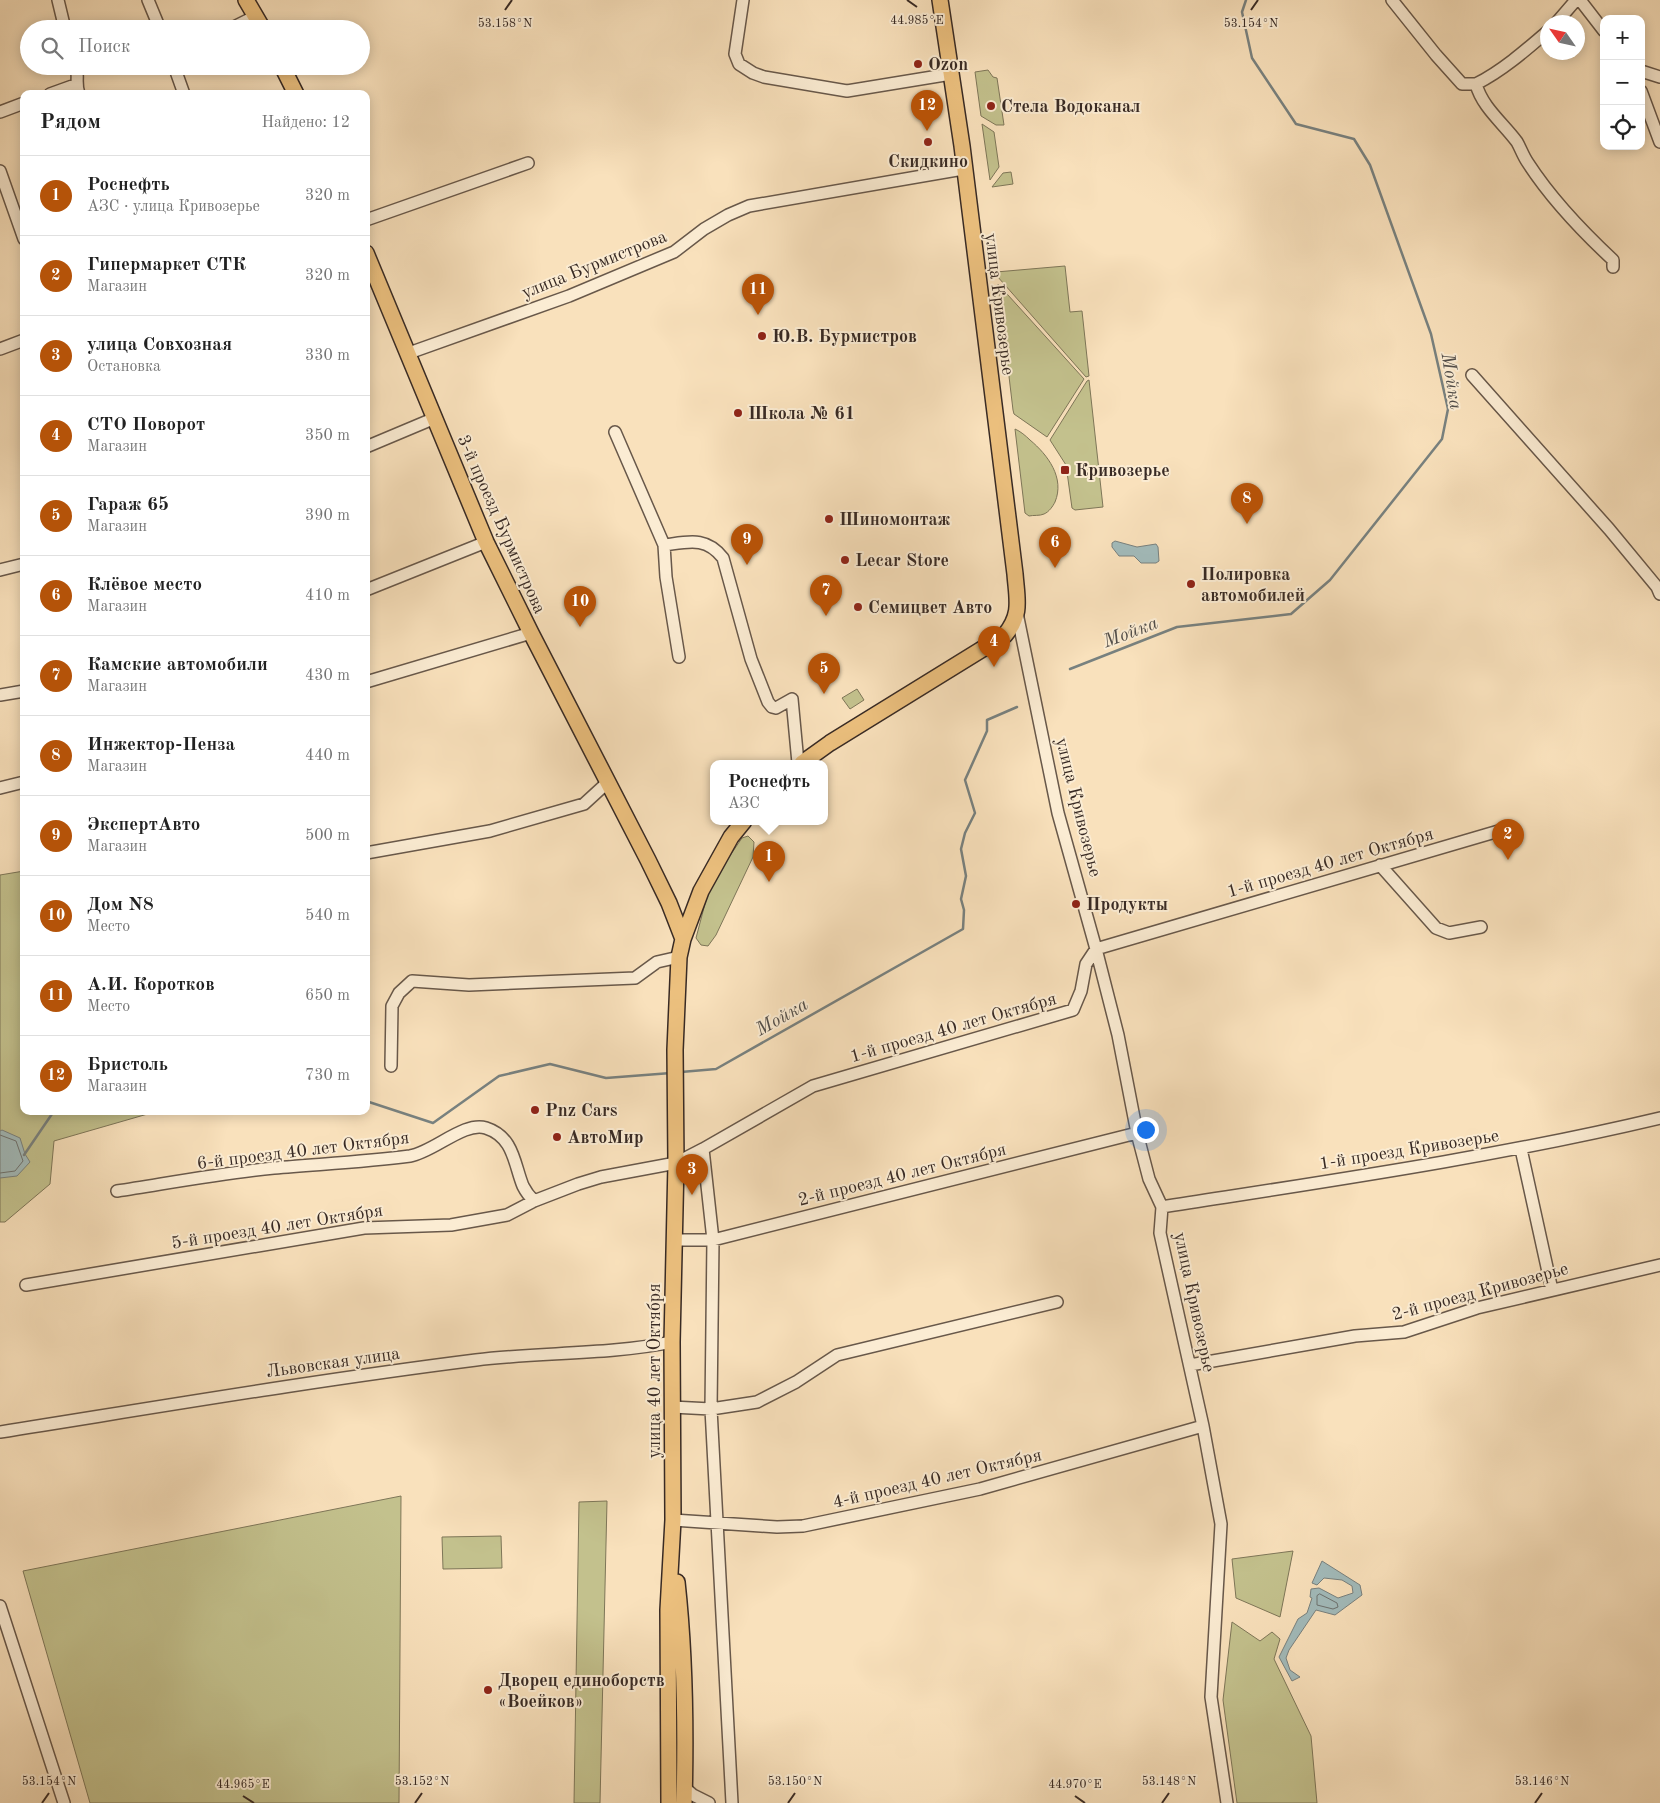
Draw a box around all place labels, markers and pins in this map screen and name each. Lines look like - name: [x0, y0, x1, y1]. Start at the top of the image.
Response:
- place label: Ozon: [928, 56, 968, 74]
- marker: Ozon: [912, 58, 924, 70]
- pin: 12: [911, 90, 943, 131]
- place label: Стела Водоканал: [1001, 98, 1141, 116]
- marker: Стела Водоканал: [985, 100, 997, 112]
- marker: Скидкино: [922, 136, 934, 148]
- place label: Скидкино: [888, 153, 968, 171]
- pin: 11: [742, 274, 774, 315]
- place label: Ю.В. Бурмистров: [772, 328, 917, 346]
- marker: Ю.В. Бурмистров: [756, 330, 768, 342]
- place label: Школа № 61: [748, 405, 855, 423]
- marker: Школа № 61: [732, 407, 744, 419]
- place label: Кривозерье: [1075, 462, 1170, 480]
- marker: Кривозерье: [1059, 464, 1071, 476]
- pin: 8: [1231, 483, 1263, 524]
- place label: Шиномонтаж: [839, 511, 951, 529]
- marker: Шиномонтаж: [823, 513, 835, 525]
- pin: 9: [731, 524, 763, 565]
- pin: 6: [1039, 527, 1071, 568]
- place label: Lecar Store: [855, 552, 949, 570]
- marker: Lecar Store: [839, 554, 851, 566]
- place label: Полировка автомобилей: [1201, 566, 1305, 605]
- pin: 7: [810, 575, 842, 616]
- marker: Полировка автомобилей: [1185, 578, 1197, 590]
- pin: 10: [564, 586, 596, 627]
- place label: Семицвет Авто: [868, 599, 992, 617]
- marker: Семицвет Авто: [852, 601, 864, 613]
- pin: 4: [978, 626, 1010, 667]
- pin: 5: [808, 653, 840, 694]
- pin: 2: [1492, 819, 1524, 860]
- pin: 1: [753, 841, 785, 882]
- place label: Продукты: [1086, 896, 1168, 914]
- marker: Продукты: [1070, 898, 1082, 910]
- place label: Pnz Cars: [545, 1102, 618, 1120]
- marker: Pnz Cars: [529, 1104, 541, 1116]
- place label: АвтоМир: [567, 1129, 643, 1147]
- marker: АвтоМир: [551, 1131, 563, 1143]
- pin: 3: [676, 1154, 708, 1195]
- place label: Дворец единоборств «Воейков»: [498, 1672, 665, 1711]
- marker: Дворец единоборств «Воейков»: [482, 1684, 494, 1696]

